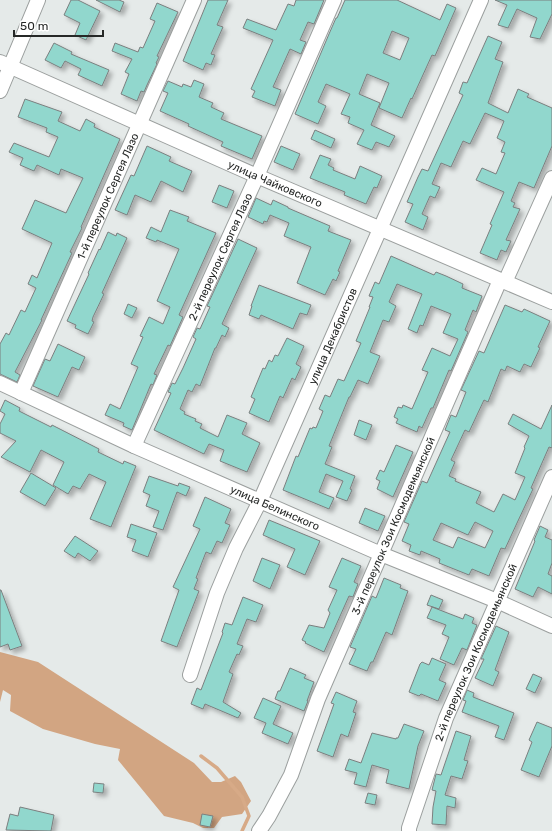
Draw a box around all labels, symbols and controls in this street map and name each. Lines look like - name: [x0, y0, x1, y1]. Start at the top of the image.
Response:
- scale bar: [14, 12, 103, 38]
- text: 50 m: [20, 19, 48, 33]
- street label: 1-й переулок Сергея Лазо: [74, 131, 141, 262]
- street label: улица Чайковского: [226, 158, 324, 210]
- street label: 2-й переулок Сергея Лазо: [186, 191, 255, 322]
- street label: улица Декабристов: [306, 286, 360, 387]
- street label: 3-й переулок Зои Космодемьянской: [349, 435, 438, 617]
- street label: улица Белинского: [228, 482, 322, 533]
- street label: 2-й переулок Зои Космодемьянской: [432, 562, 520, 743]

